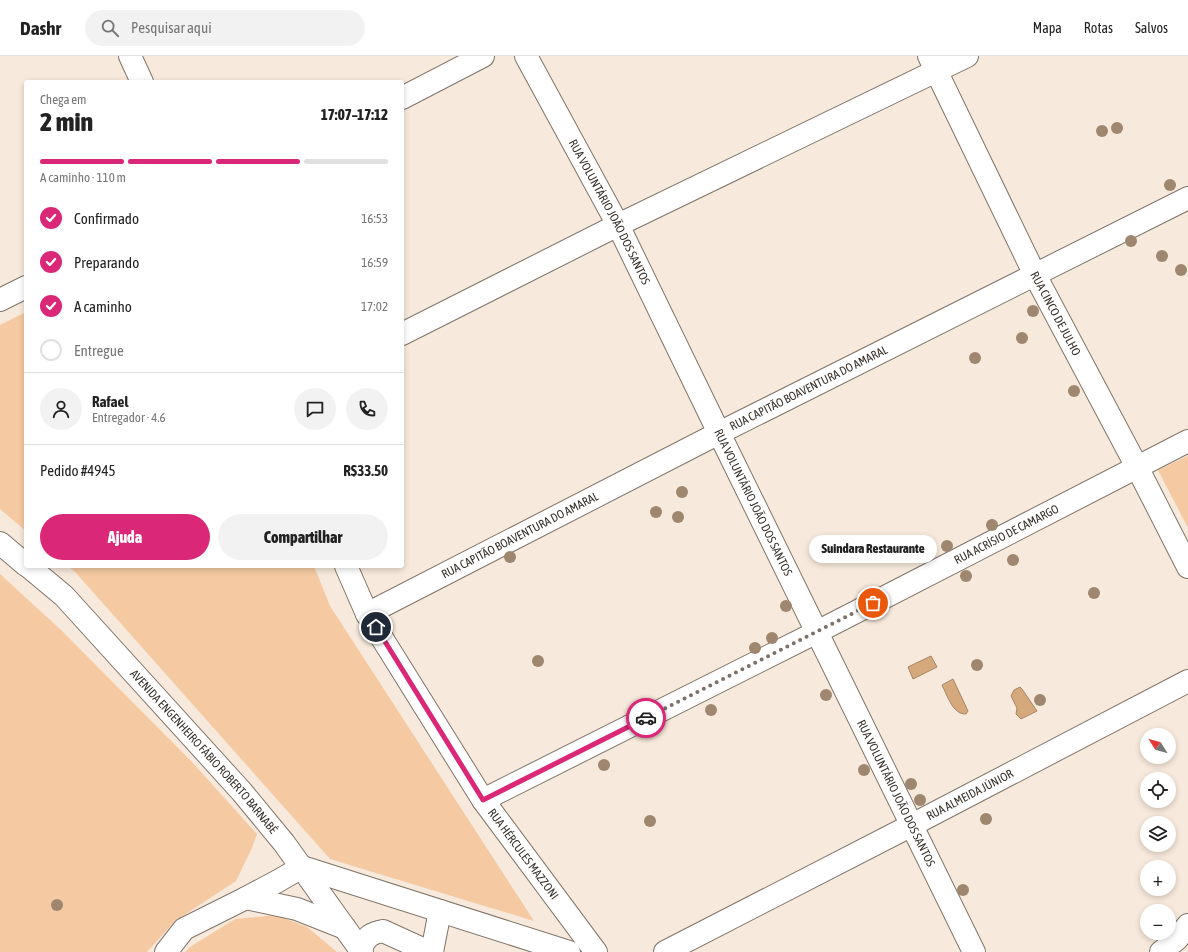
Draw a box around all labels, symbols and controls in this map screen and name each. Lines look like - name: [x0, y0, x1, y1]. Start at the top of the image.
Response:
- search box: [85, 10, 365, 46]
- text: Dashr: [20, 17, 61, 39]
- icon: search: [99, 17, 121, 39]
- text: Pesquisar aqui: [131, 19, 212, 36]
- text: Mapa: [1033, 20, 1062, 36]
- text: Rotas: [1084, 20, 1113, 36]
- text: Salvos: [1135, 20, 1168, 36]
- text: Chega em: [40, 92, 86, 107]
- text: 17:07–17:12: [321, 106, 388, 123]
- text: 2 min: [40, 107, 93, 137]
- street label: RUA VOLUNTÁRIO JOÃO DOS SANTOS: [566, 137, 653, 287]
- text: A caminho · 110 m: [40, 170, 126, 185]
- icon: check: [40, 207, 62, 229]
- text: Confirmado: [74, 210, 139, 227]
- text: 16:53: [361, 211, 388, 226]
- icon: check: [40, 251, 62, 273]
- text: Preparando: [74, 254, 139, 271]
- text: 16:59: [361, 255, 388, 270]
- street label: RUA CINCO DE JULHO: [1027, 269, 1084, 358]
- icon: check: [40, 295, 62, 317]
- text: A caminho: [74, 298, 132, 315]
- text: 17:02: [361, 299, 388, 314]
- text: Entregue: [74, 342, 124, 359]
- street label: RUA CAPITÃO BOAVENTURA DO AMARAL: [727, 343, 890, 433]
- button: person: [40, 388, 82, 430]
- button: chat: [294, 388, 336, 430]
- button: phone: [346, 388, 388, 430]
- text: Rafael: [92, 393, 128, 410]
- text: Entregador · 4.6: [92, 410, 166, 425]
- street label: RUA VOLUNTÁRIO JOÃO DOS SANTOS: [711, 427, 795, 578]
- text: Pedido #4945: [40, 462, 116, 479]
- text: R$33.50: [343, 462, 388, 479]
- street label: RUA CAPITÃO BOAVENTURA DO AMARAL: [439, 489, 601, 581]
- street label: RUA ACRÍSIO DE CAMARGO: [952, 502, 1061, 567]
- button: Ajuda: [40, 514, 210, 560]
- button: Compartilhar: [218, 514, 388, 560]
- callout: Suindara Restaurante: [809, 535, 937, 563]
- text: Suindara Restaurante: [821, 541, 925, 556]
- pin: [856, 586, 890, 620]
- icon: bag: [862, 592, 884, 614]
- pin: [359, 610, 393, 644]
- icon: home: [365, 616, 387, 638]
- street label: AVENIDA ENGENHEIRO FÁBIO ROBERTO BARNABÉ: [127, 667, 280, 836]
- courier: [626, 698, 666, 738]
- icon: car: [635, 707, 657, 729]
- street label: RUA VOLUNTÁRIO JOÃO DOS SANTOS: [854, 718, 938, 869]
- north arrow: [1140, 728, 1176, 764]
- map controls: [1140, 728, 1176, 940]
- street label: RUA ALMEIDA JÚNIOR: [924, 766, 1016, 823]
- button: locate: [1140, 772, 1176, 808]
- street label: RUA HÉRCULES MAZZONI: [485, 806, 562, 902]
- button: layers: [1140, 816, 1176, 852]
- button: +: [1140, 860, 1176, 896]
- button: −: [1140, 904, 1176, 940]

